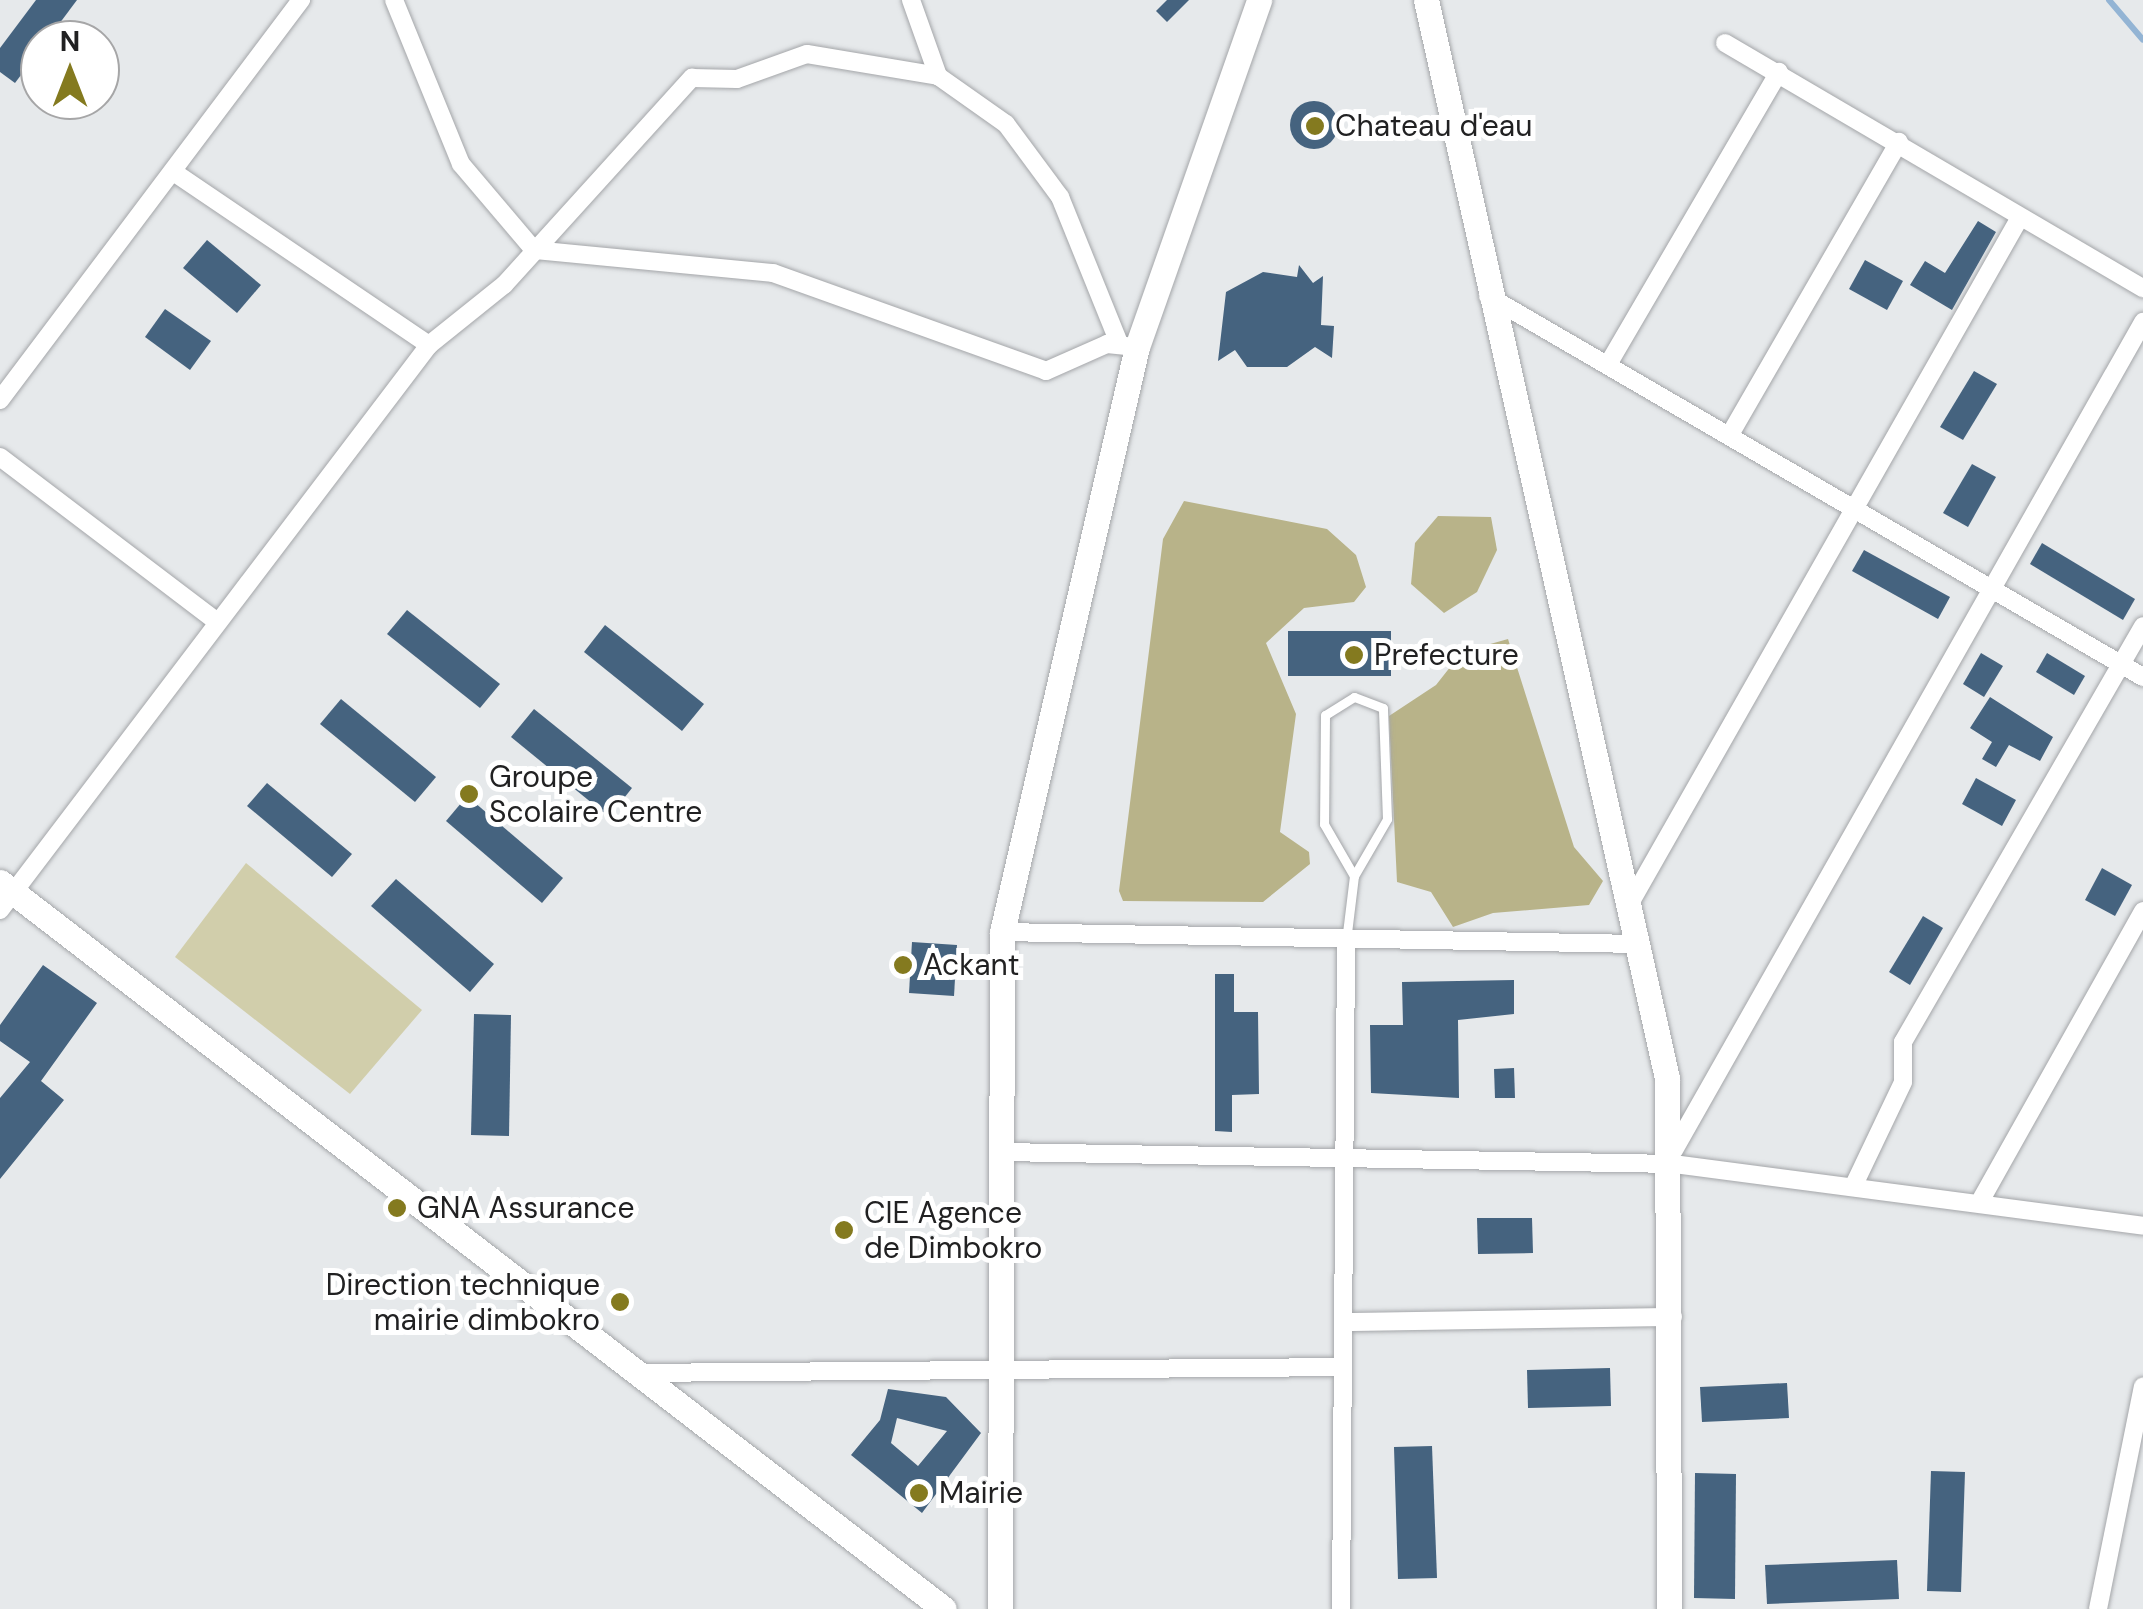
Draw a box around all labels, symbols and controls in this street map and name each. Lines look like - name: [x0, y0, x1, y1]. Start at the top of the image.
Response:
- north arrow: [20, 20, 120, 120]
- text: N: [60, 23, 80, 60]
- place label: Chateau d'eau: [1335, 108, 1532, 144]
- marker: Chateau d'eau: [1304, 115, 1326, 137]
- place label: Prefecture: [1374, 637, 1519, 673]
- marker: Prefecture: [1343, 644, 1365, 666]
- place label: Groupe Scolaire Centre: [489, 759, 702, 830]
- marker: Groupe Scolaire Centre: [458, 783, 480, 805]
- place label: Ackant: [923, 947, 1020, 983]
- marker: Ackant: [892, 954, 914, 976]
- place label: GNA Assurance: [417, 1190, 634, 1226]
- place label: CIE Agence de Dimbokro: [864, 1195, 1042, 1266]
- marker: GNA Assurance: [386, 1197, 408, 1219]
- marker: CIE Agence de Dimbokro: [833, 1219, 855, 1241]
- place label: Direction technique mairie dimbokro: [326, 1267, 600, 1338]
- marker: Direction technique mairie dimbokro: [609, 1291, 631, 1313]
- place label: Mairie: [939, 1475, 1023, 1511]
- marker: Mairie: [908, 1482, 930, 1504]

